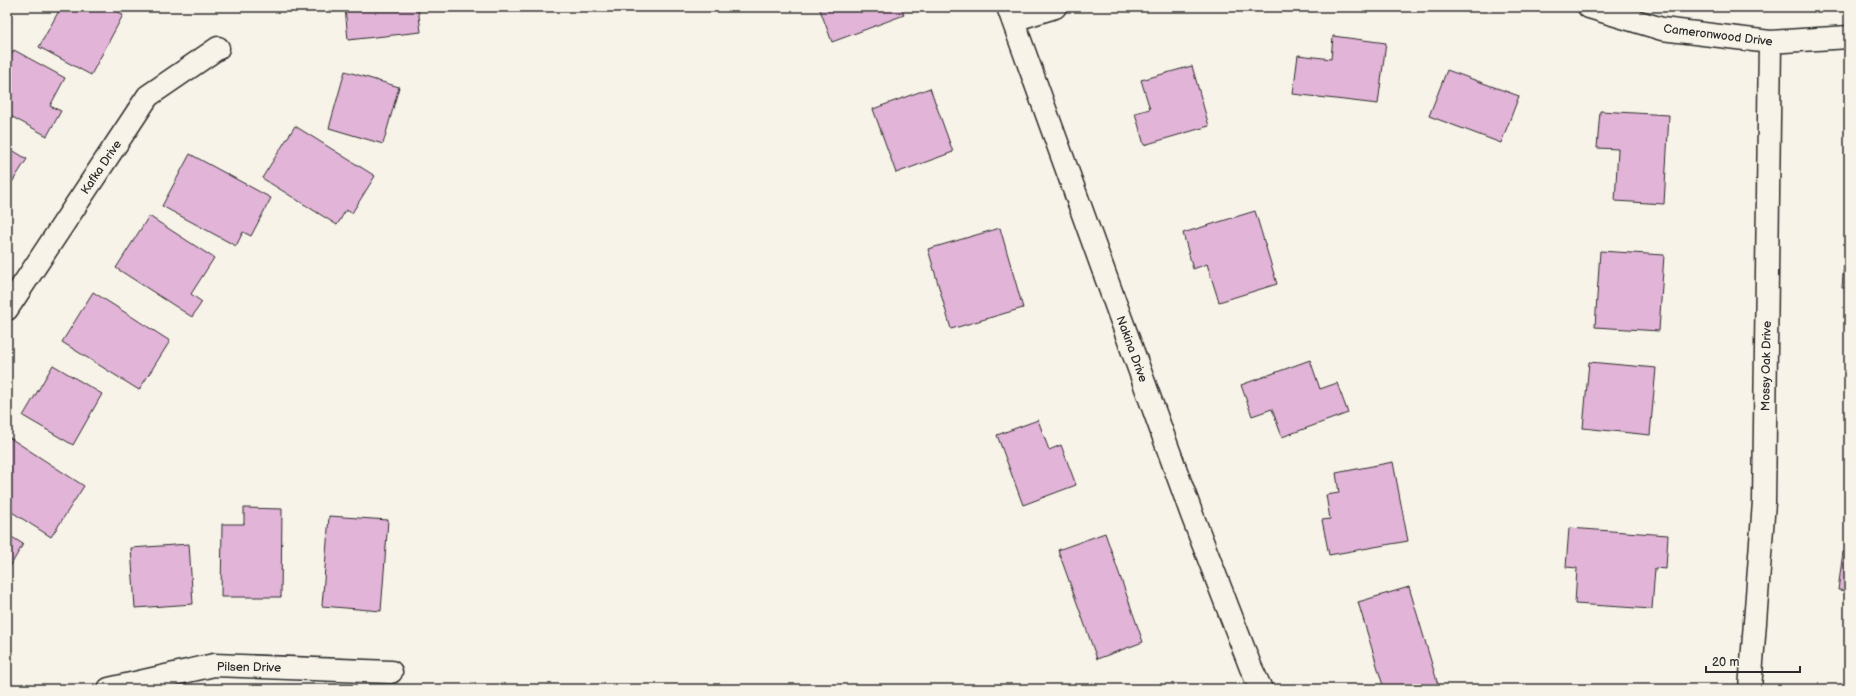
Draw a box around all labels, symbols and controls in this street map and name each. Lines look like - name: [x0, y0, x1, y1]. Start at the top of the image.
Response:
- street label: Cameronwood Drive: [1662, 21, 1773, 50]
- street label: Kafka Drive: [78, 137, 125, 197]
- street label: Nakina Drive: [1113, 314, 1150, 384]
- street label: Mossy Oak Drive: [1758, 321, 1775, 411]
- scale bar: [1706, 648, 1800, 674]
- text: 20 m: [1712, 655, 1739, 670]
- street label: Pilsen Drive: [217, 659, 281, 676]

